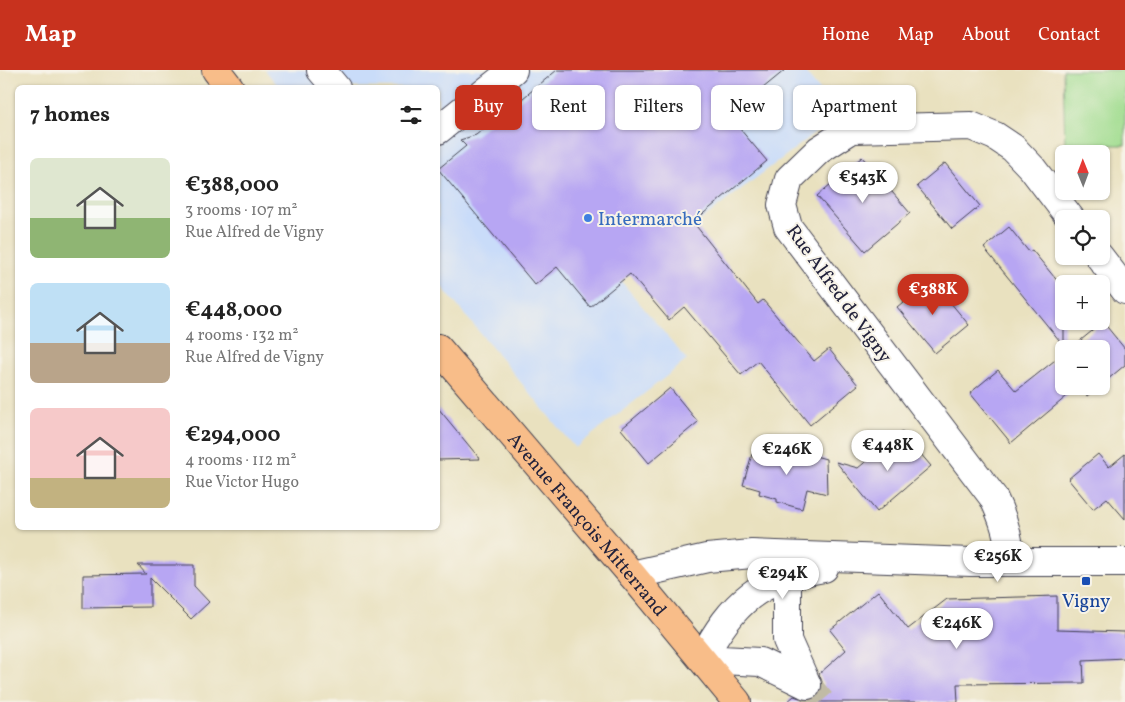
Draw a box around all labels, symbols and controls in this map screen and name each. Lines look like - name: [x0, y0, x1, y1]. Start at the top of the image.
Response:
- text: Map: [25, 18, 76, 52]
- text: Home: [822, 23, 870, 48]
- text: Map: [898, 23, 934, 48]
- text: About: [962, 23, 1010, 48]
- text: Contact: [1038, 23, 1100, 48]
- chip: Buy: [455, 85, 522, 130]
- chip: Rent: [532, 85, 605, 130]
- chip: Filters: [615, 85, 701, 130]
- chip: New: [711, 85, 783, 130]
- chip: Apartment: [793, 85, 916, 130]
- text: 7 homes: [30, 101, 110, 130]
- icon: filters: [397, 101, 425, 129]
- north arrow: [1055, 145, 1110, 200]
- map controls: [1055, 145, 1110, 395]
- pin: €543K: [828, 162, 898, 204]
- text: €543K: [839, 167, 887, 189]
- text: €388,000: [185, 171, 279, 200]
- icon: home: [70, 178, 130, 238]
- text: 3 rooms · 107 m²: [185, 200, 298, 222]
- place label: Intermarché: [598, 207, 702, 233]
- button: locate: [1055, 210, 1110, 265]
- marker: Intermarché: [582, 212, 594, 224]
- street label: Rue Alfred de Vigny: [779, 220, 897, 369]
- text: Rue Alfred de Vigny: [185, 222, 324, 244]
- pin: €388K: [898, 274, 968, 316]
- button: +: [1055, 275, 1110, 330]
- text: €388K: [909, 279, 957, 301]
- text: €448,000: [185, 296, 282, 325]
- icon: home: [70, 303, 130, 363]
- text: 4 rooms · 132 m²: [185, 325, 298, 347]
- button: −: [1055, 340, 1110, 395]
- text: Rue Alfred de Vigny: [185, 347, 324, 369]
- text: €294,000: [185, 421, 281, 450]
- street label: Avenue François Mitterrand: [501, 427, 672, 623]
- icon: home: [70, 428, 130, 488]
- pin: €448K: [853, 430, 923, 472]
- pin: €246K: [752, 434, 822, 476]
- text: €448K: [862, 435, 914, 457]
- text: €246K: [762, 439, 812, 461]
- text: 4 rooms · 112 m²: [185, 450, 296, 472]
- text: Rue Victor Hugo: [185, 472, 299, 494]
- pin: €256K: [963, 540, 1033, 583]
- text: €256K: [974, 546, 1022, 568]
- pin: €294K: [748, 558, 818, 600]
- text: €294K: [758, 563, 808, 585]
- marker: Vigny: [1080, 575, 1092, 587]
- place label: Vigny: [1062, 589, 1110, 615]
- pin: €246K: [922, 608, 992, 650]
- text: €246K: [932, 613, 982, 635]

